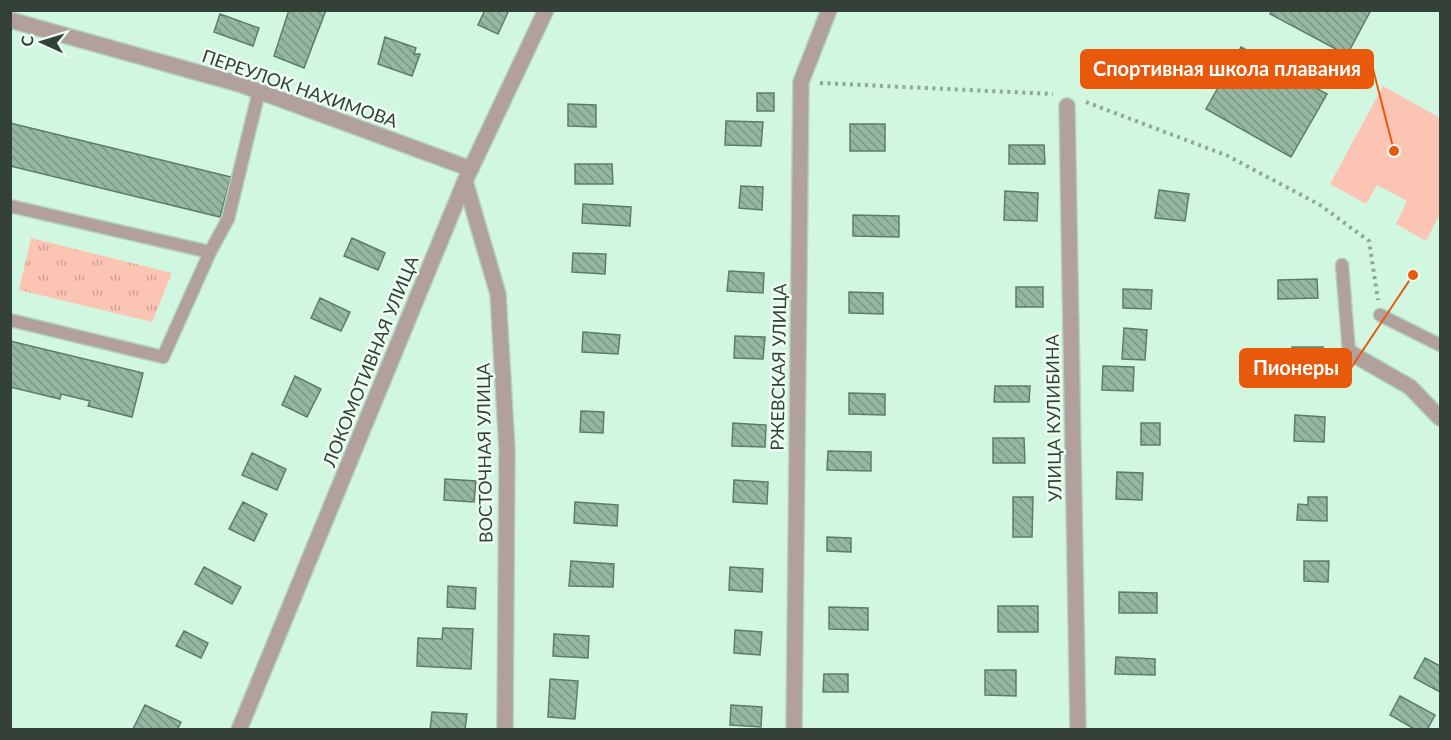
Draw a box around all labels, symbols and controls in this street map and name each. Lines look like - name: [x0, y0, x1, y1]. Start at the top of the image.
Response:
- north arrow: [12, 12, 72, 72]
- text: С: [17, 35, 36, 47]
- street label: ПЕРЕУЛОК НАХИМОВА: [199, 44, 401, 132]
- callout: Спортивная школа плавания: [1081, 50, 1373, 88]
- text: Спортивная школа плавания: [1093, 56, 1361, 80]
- street label: ЛОКОМОТИВНАЯ УЛИЦА: [317, 252, 423, 471]
- street label: РЖЕВСКАЯ УЛИЦА: [766, 282, 790, 451]
- street label: УЛИЦА КУЛИБИНА: [1041, 333, 1065, 502]
- callout: Пионеры: [1240, 349, 1351, 387]
- text: Пионеры: [1253, 355, 1339, 379]
- street label: ВОСТОЧНАЯ УЛИЦА: [471, 362, 497, 543]

